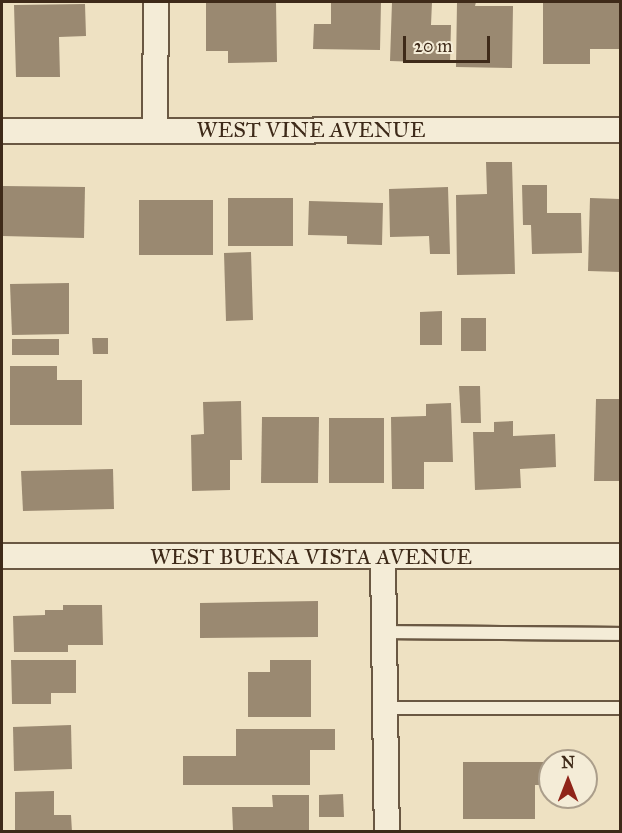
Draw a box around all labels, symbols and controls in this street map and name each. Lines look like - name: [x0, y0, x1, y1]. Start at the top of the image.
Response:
- scale bar: [406, 24, 493, 62]
- text: 20 m: [414, 35, 452, 57]
- street label: WEST VINE AVENUE: [197, 117, 425, 143]
- street label: WEST BUENA VISTA AVENUE: [150, 544, 472, 570]
- north arrow: [538, 749, 598, 809]
- text: N: [561, 753, 575, 772]

